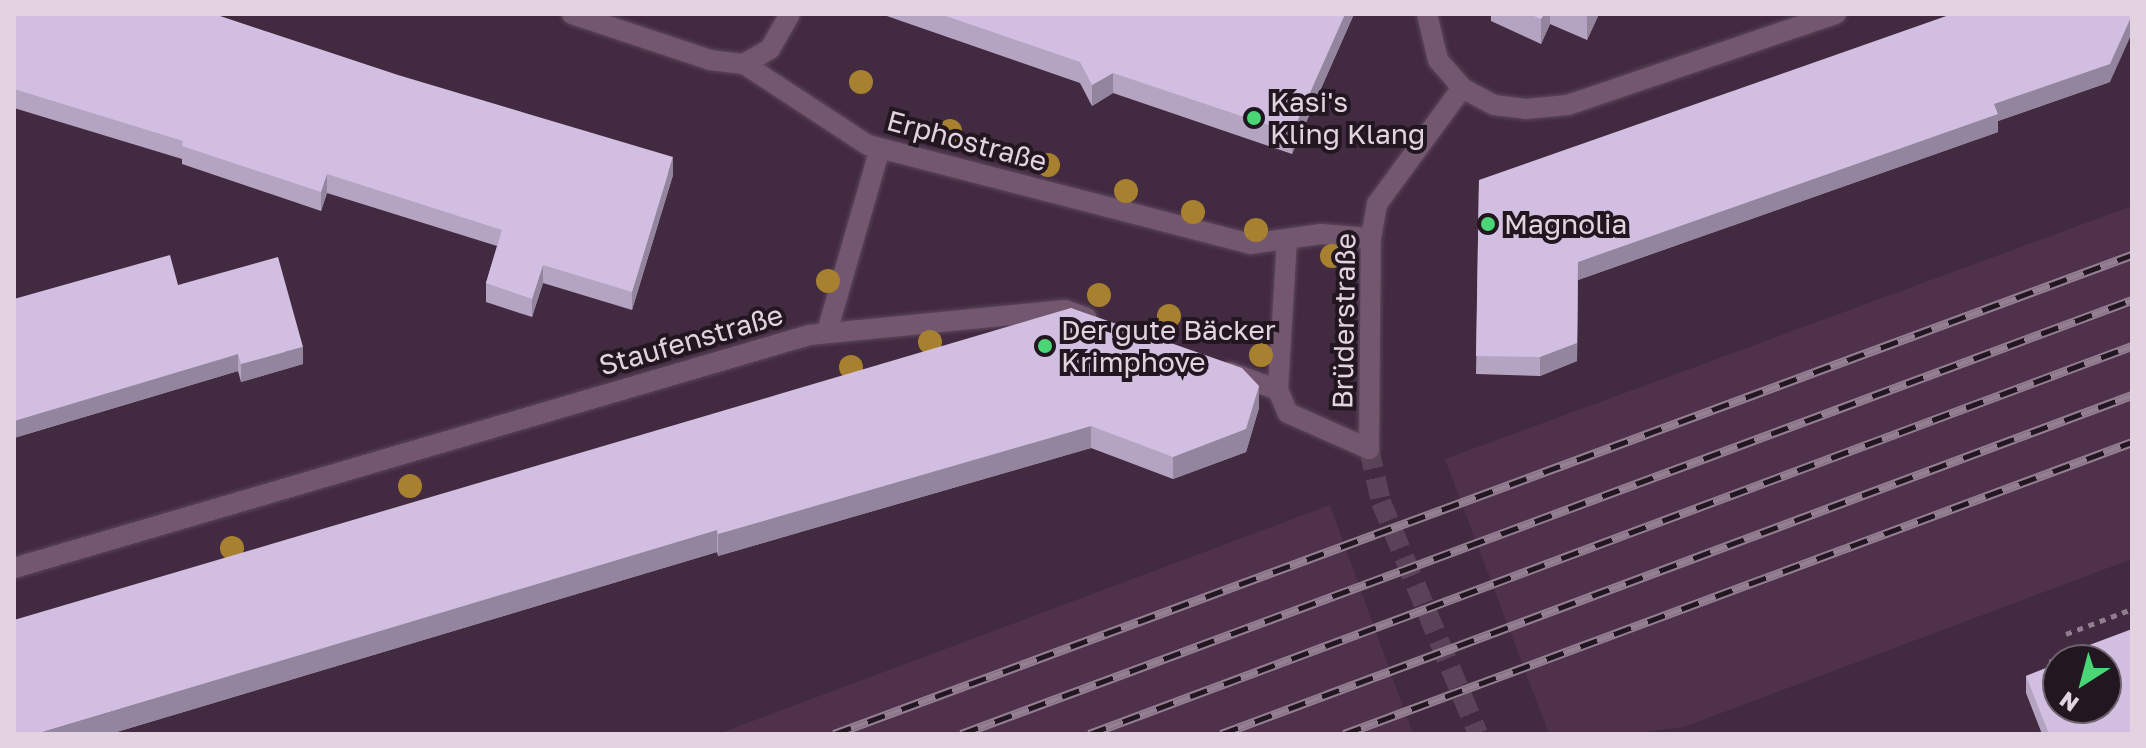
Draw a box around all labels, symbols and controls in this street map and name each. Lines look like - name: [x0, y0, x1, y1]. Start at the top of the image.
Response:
- place label: Kasi's Kling Klang: [1270, 85, 1425, 151]
- street label: Erphostraße: [883, 104, 1051, 178]
- marker: Kasi's Kling Klang: [1245, 109, 1263, 127]
- place label: Magnolia: [1504, 207, 1627, 241]
- marker: Magnolia: [1479, 215, 1497, 233]
- street label: Brüderstraße: [1326, 233, 1362, 409]
- street label: Staufenstraße: [595, 298, 787, 382]
- place label: Der gute Bäcker Krimphove: [1061, 313, 1276, 379]
- marker: Der gute Bäcker Krimphove: [1036, 337, 1054, 355]
- north arrow: [2042, 644, 2122, 724]
- text: N: [2054, 686, 2083, 718]

